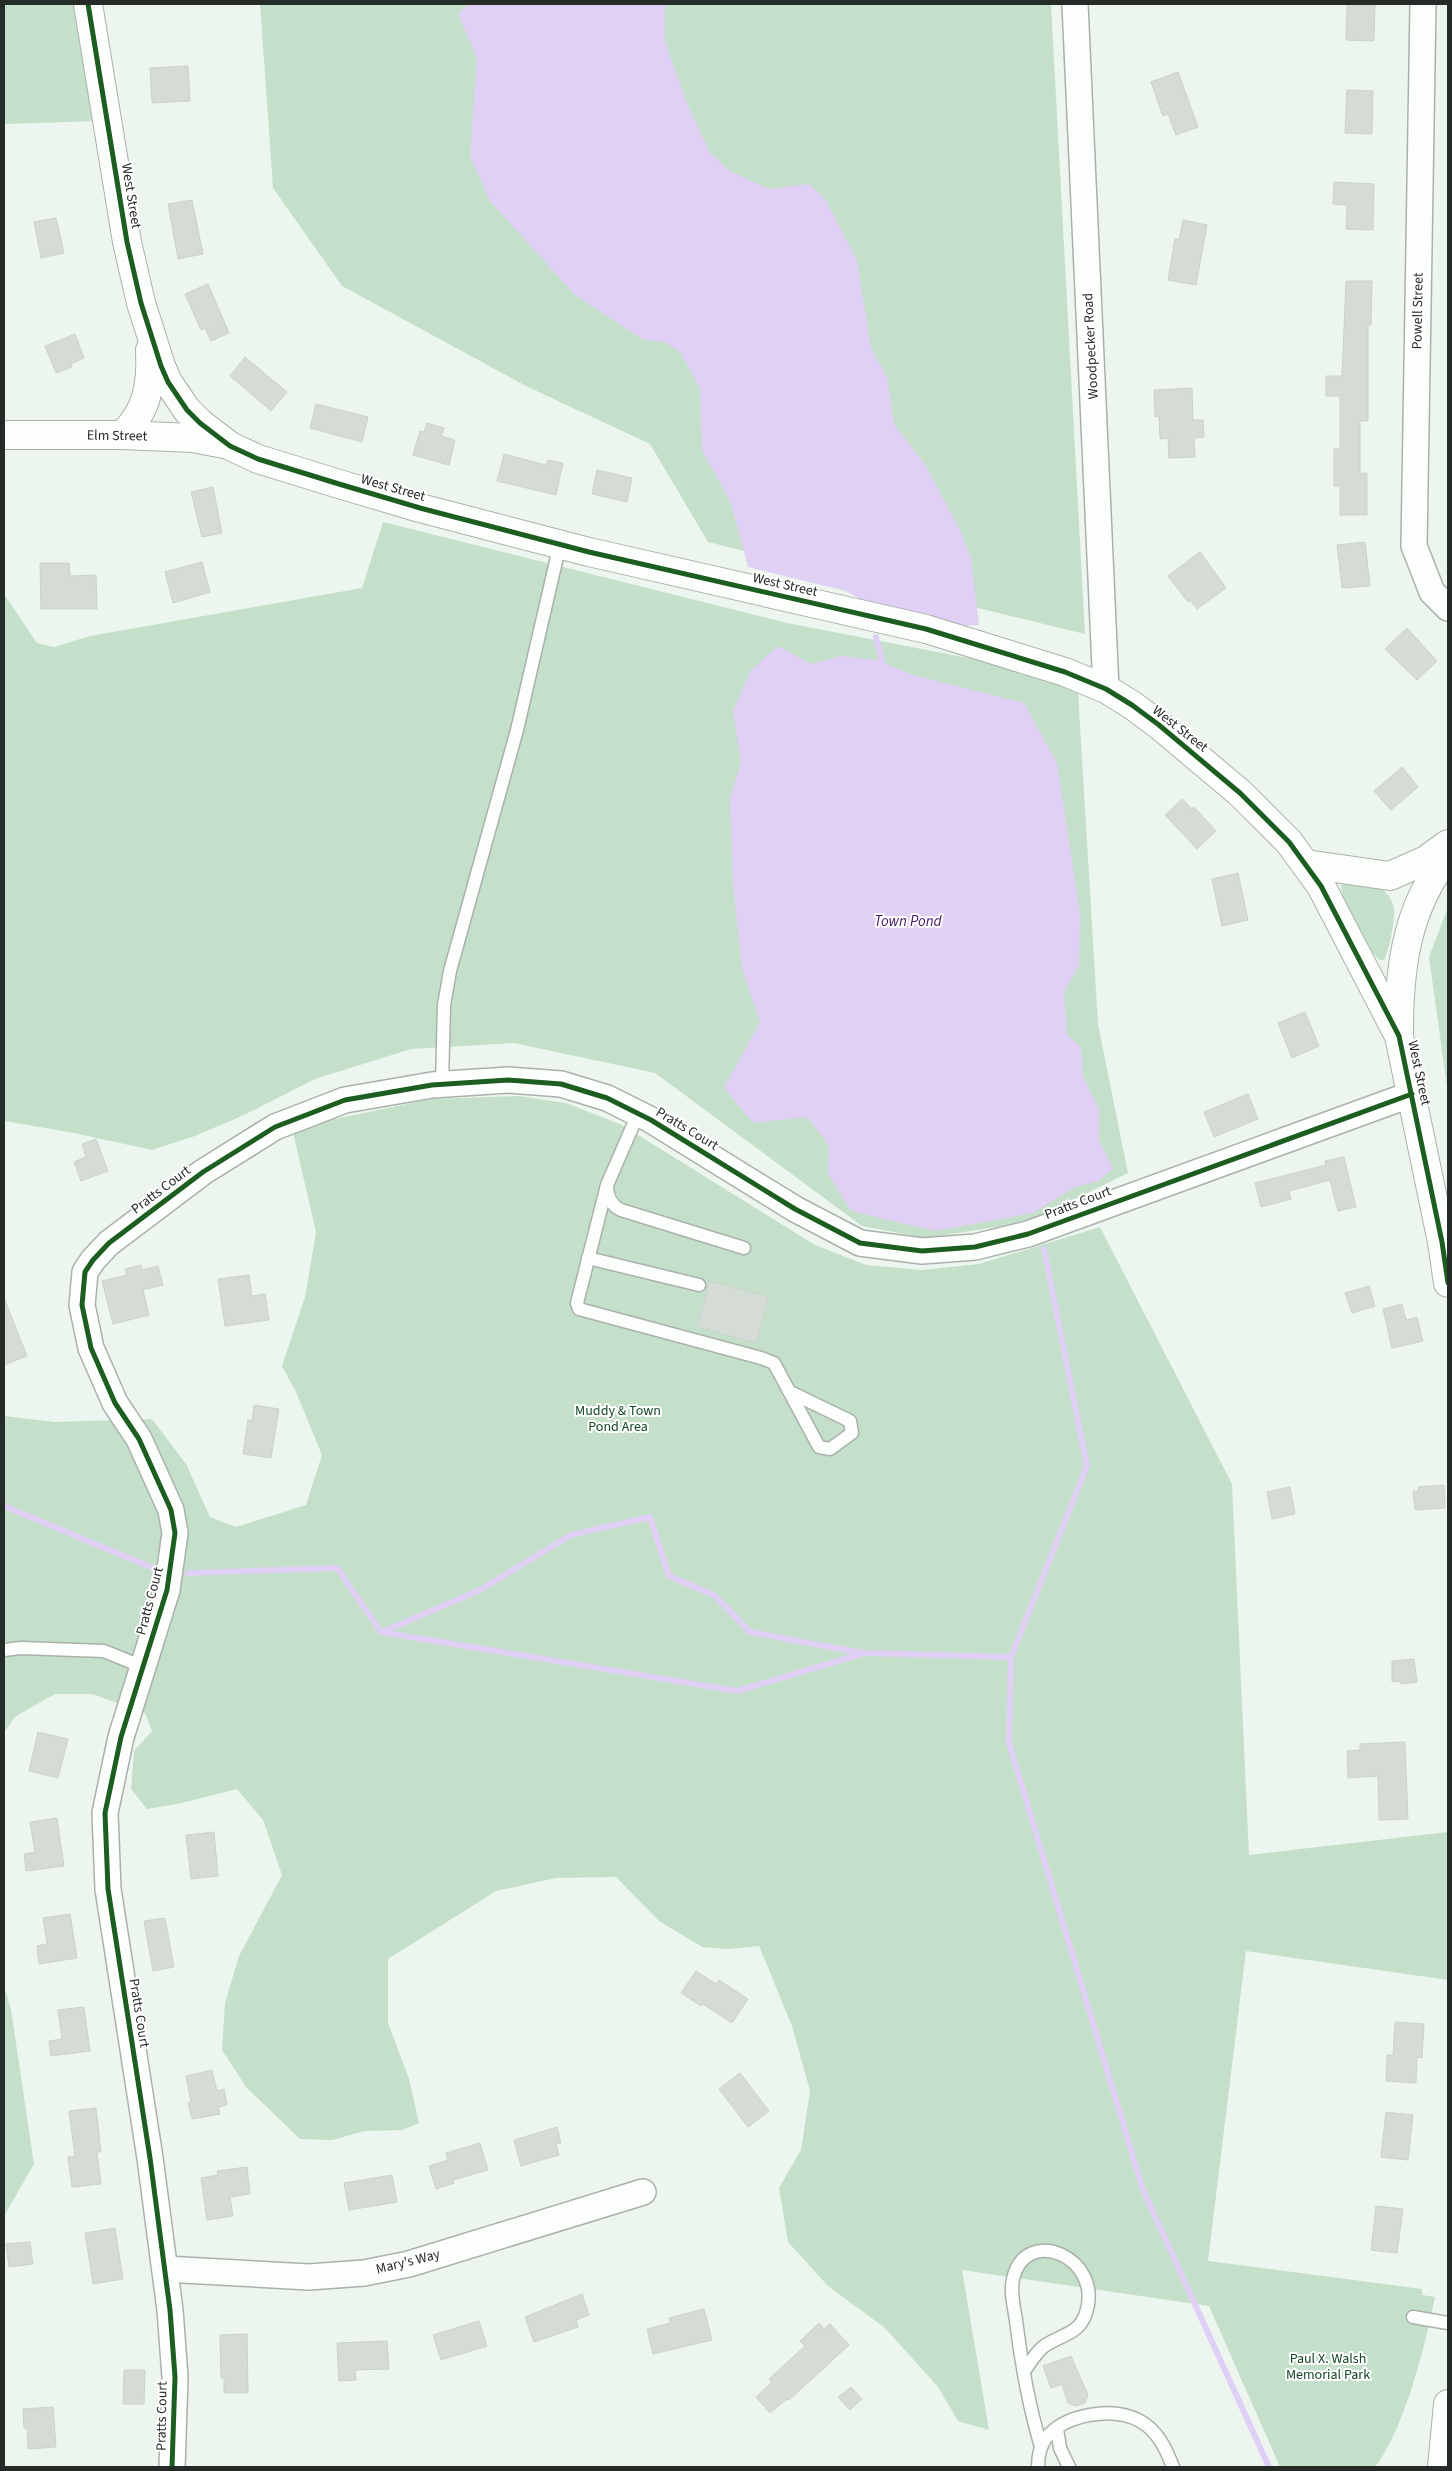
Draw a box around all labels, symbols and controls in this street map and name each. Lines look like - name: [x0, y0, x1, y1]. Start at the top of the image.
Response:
- street label: West Street: [116, 162, 146, 230]
- street label: Powell Street: [1407, 272, 1429, 350]
- street label: Woodpecker Road: [1078, 292, 1104, 400]
- street label: Elm Street: [87, 425, 148, 447]
- street label: West Street: [358, 469, 428, 507]
- street label: West Street: [751, 568, 820, 602]
- street label: West Street: [1148, 701, 1212, 757]
- water label: Town Pond: [874, 911, 943, 932]
- street label: West Street: [1402, 1039, 1436, 1108]
- street label: Pratts Court: [652, 1102, 722, 1156]
- street label: Pratts Court: [127, 1161, 195, 1219]
- street label: Pratts Court: [1042, 1181, 1114, 1225]
- park label: Muddy & Town Pond Area: [575, 1401, 661, 1437]
- street label: Pratts Court: [131, 1564, 169, 1637]
- street label: Pratts Court: [124, 1977, 154, 2049]
- street label: Mary's Way: [374, 2244, 443, 2280]
- park label: Paul X. Walsh Memorial Park: [1286, 2349, 1370, 2385]
- street label: Pratts Court: [151, 2381, 173, 2451]

